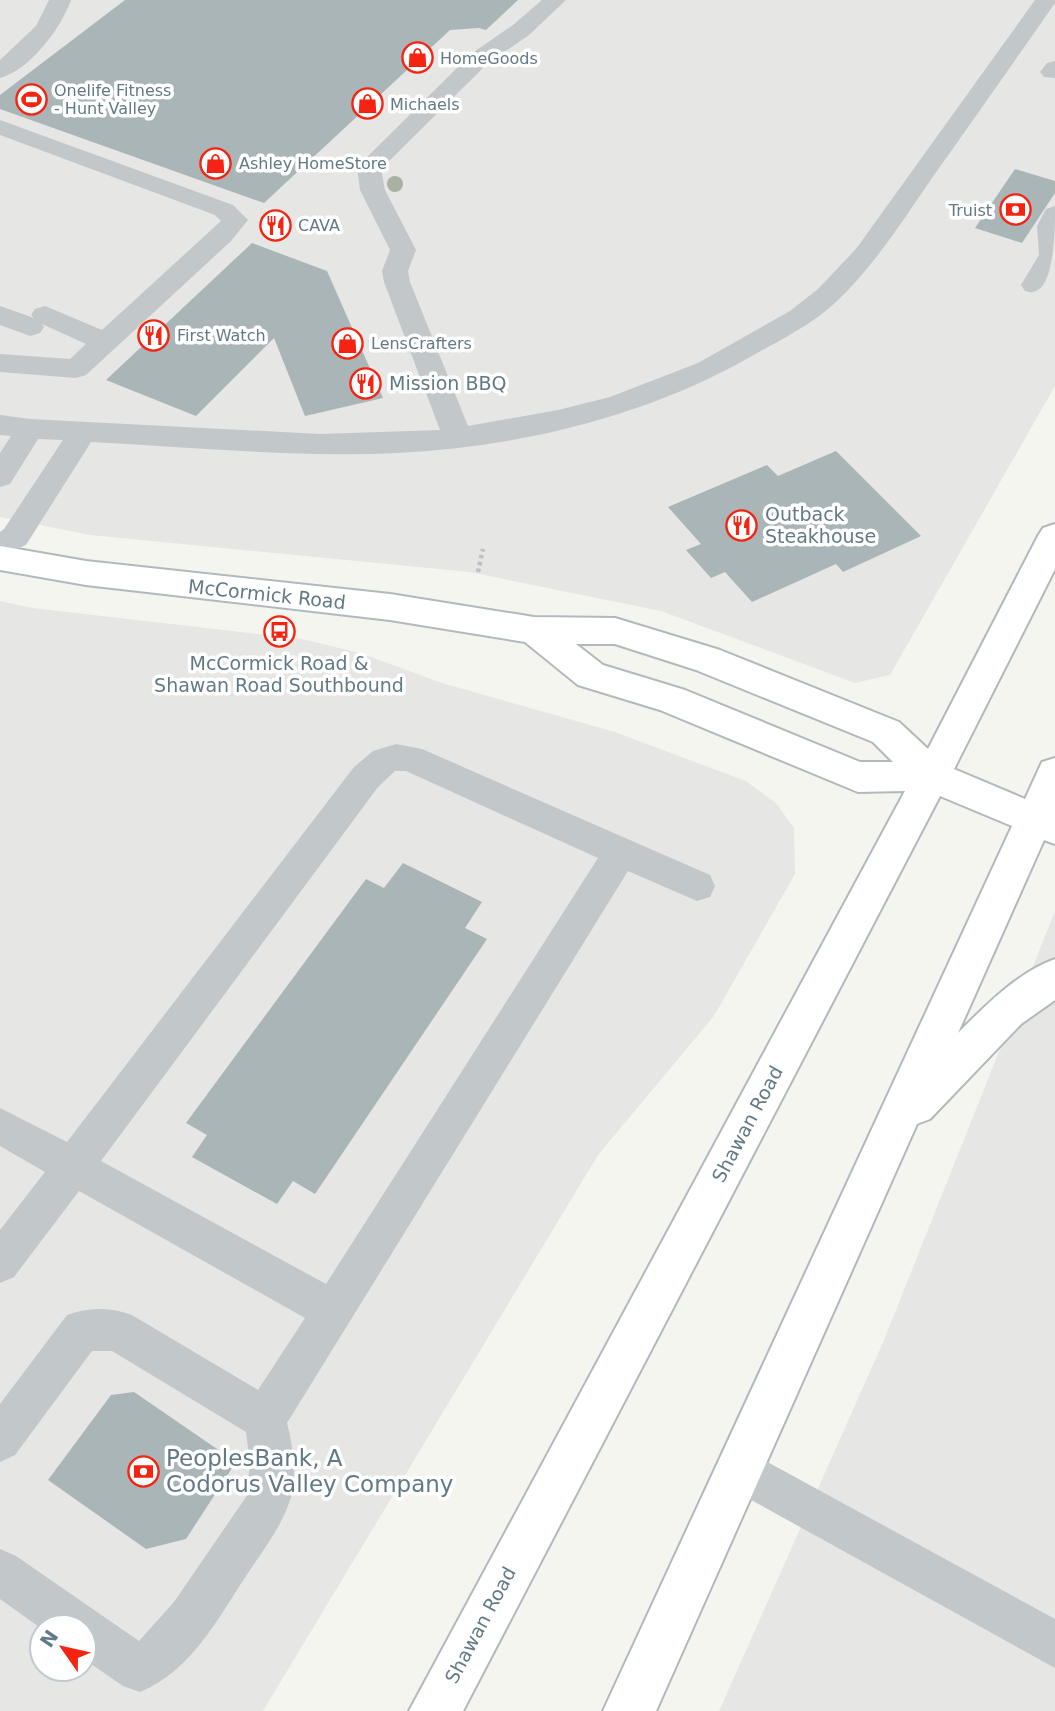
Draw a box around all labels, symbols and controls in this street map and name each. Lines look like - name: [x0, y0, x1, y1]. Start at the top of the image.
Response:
- shop icon: HomeGoods: [400, 41, 434, 75]
- place label: HomeGoods: [440, 49, 538, 68]
- place label: Onelife Fitness - Hunt Valley: [54, 81, 171, 118]
- sports icon: Onelife Fitness - Hunt Valley: [14, 82, 48, 116]
- shop icon: Michaels: [350, 87, 384, 121]
- place label: Michaels: [390, 95, 460, 114]
- shop icon: Ashley HomeStore: [199, 146, 233, 180]
- place label: Ashley HomeStore: [239, 154, 387, 173]
- bank icon: Truist: [998, 193, 1032, 227]
- place label: Truist: [948, 201, 992, 220]
- restaurant icon: CAVA: [258, 208, 292, 242]
- place label: CAVA: [298, 216, 340, 235]
- restaurant icon: First Watch: [137, 318, 171, 352]
- place label: First Watch: [177, 326, 266, 345]
- shop icon: LensCrafters: [331, 326, 365, 360]
- place label: LensCrafters: [371, 334, 472, 353]
- restaurant icon: Mission BBQ: [349, 366, 383, 400]
- place label: Mission BBQ: [389, 372, 506, 394]
- place label: Outback Steakhouse: [765, 503, 876, 547]
- restaurant icon: Outback Steakhouse: [725, 508, 759, 542]
- street label: McCormick Road: [187, 575, 347, 613]
- bus stop icon: McCormick Road & Shawan Road Southbound: [262, 615, 296, 649]
- place label: McCormick Road & Shawan Road Southbound: [154, 652, 404, 696]
- street label: Shawan Road: [707, 1062, 787, 1186]
- place label: PeoplesBank, A Codorus Valley Company: [166, 1445, 453, 1497]
- bank icon: PeoplesBank, A Codorus Valley Company: [126, 1454, 160, 1488]
- street label: Shawan Road: [440, 1563, 520, 1687]
- north arrow: [28, 1613, 98, 1683]
- text: N: [35, 1626, 62, 1651]

